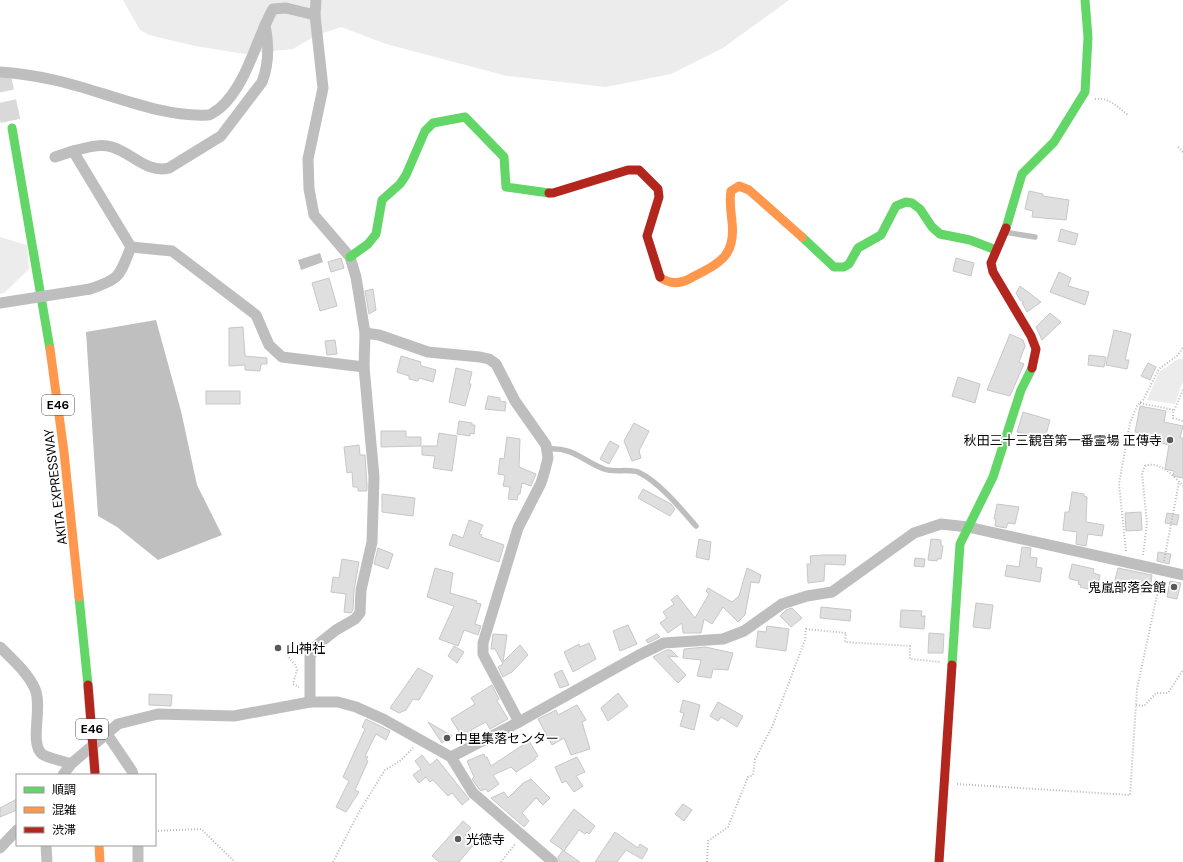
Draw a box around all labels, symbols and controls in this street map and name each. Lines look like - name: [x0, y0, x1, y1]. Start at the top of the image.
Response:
- road number: E46: [42, 395, 74, 415]
- street label: AKITA EXPRESSWAY: [40, 427, 71, 546]
- place label: 秋田三十三観音第一番霊場 正傳寺: [964, 432, 1162, 449]
- marker: 秋田三十三観音第一番霊場 正傳寺: [1165, 435, 1175, 445]
- place label: 鬼嵐部落会館: [1088, 579, 1166, 596]
- marker: 鬼嵐部落会館: [1169, 582, 1179, 592]
- place label: 山神社: [286, 640, 325, 657]
- marker: 山神社: [273, 643, 283, 653]
- road number: E46: [76, 719, 108, 739]
- place label: 中里集落センター: [455, 730, 559, 747]
- marker: 中里集落センター: [442, 733, 452, 743]
- legend: [16, 774, 156, 846]
- text: 順調: [52, 782, 76, 798]
- text: 混雑: [52, 802, 76, 818]
- text: 渋滞: [52, 822, 76, 838]
- place label: 光徳寺: [466, 831, 505, 848]
- marker: 光徳寺: [453, 834, 463, 844]

